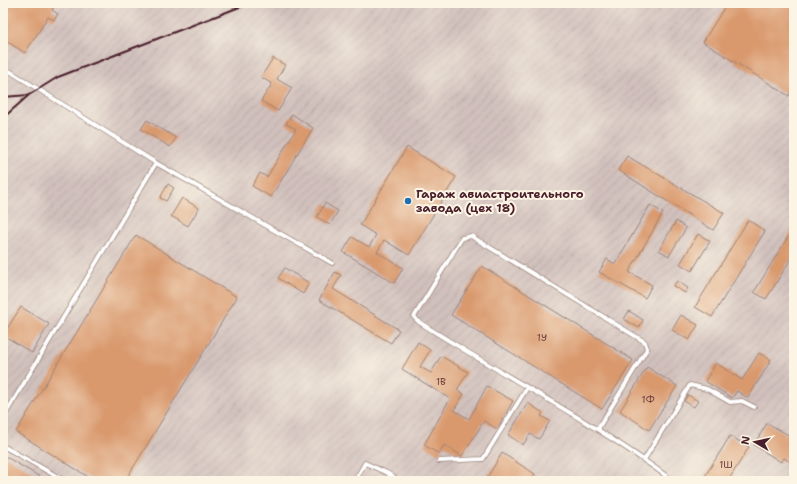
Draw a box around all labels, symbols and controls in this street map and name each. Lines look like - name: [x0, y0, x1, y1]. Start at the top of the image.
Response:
- place label: Гараж авиастроительного завода (цех 18): [416, 186, 584, 216]
- marker: Гараж авиастроительного завода (цех 18): [403, 196, 413, 206]
- house number: 1У: [537, 331, 547, 344]
- house number: 1В: [436, 375, 446, 388]
- house number: 1Ф: [641, 393, 655, 406]
- north arrow: [735, 422, 775, 462]
- text: N: [738, 435, 754, 446]
- house number: 1Ш: [719, 458, 733, 471]

